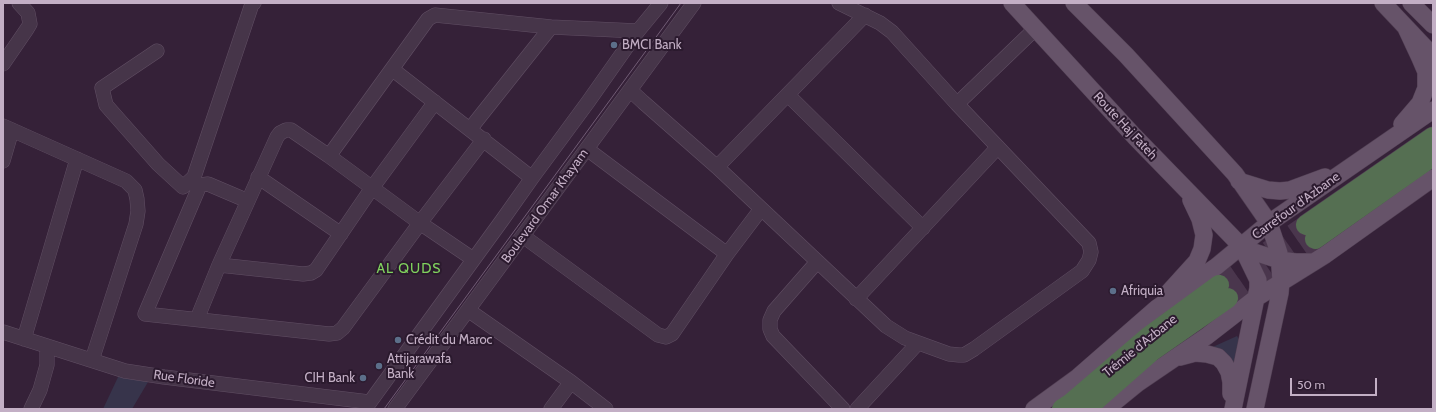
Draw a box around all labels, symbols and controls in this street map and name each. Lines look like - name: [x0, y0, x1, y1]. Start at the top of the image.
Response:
- place label: BMCI Bank: [622, 37, 682, 53]
- marker: BMCI Bank: [609, 40, 619, 50]
- street label: Route Haj Fateh: [1090, 89, 1160, 163]
- street label: Boulevard Omar Khayam: [498, 146, 592, 266]
- street label: Carrefour d'Azbane: [1249, 169, 1343, 243]
- district label: AL QUDS: [376, 261, 442, 277]
- place label: Afriquia: [1121, 283, 1163, 299]
- marker: Afriquia: [1108, 286, 1118, 296]
- street label: Trémie d'Azbane: [1100, 311, 1180, 381]
- place label: Crédit du Maroc: [406, 332, 492, 348]
- marker: Crédit du Maroc: [393, 335, 403, 345]
- place label: Attijarawafa Bank: [387, 351, 451, 382]
- marker: Attijarawafa Bank: [374, 361, 384, 371]
- street label: Rue Floride: [152, 367, 216, 391]
- place label: CIH Bank: [304, 370, 355, 386]
- scale bar: [1292, 370, 1379, 396]
- marker: CIH Bank: [358, 373, 368, 383]
- text: 50 m: [1297, 377, 1325, 392]

